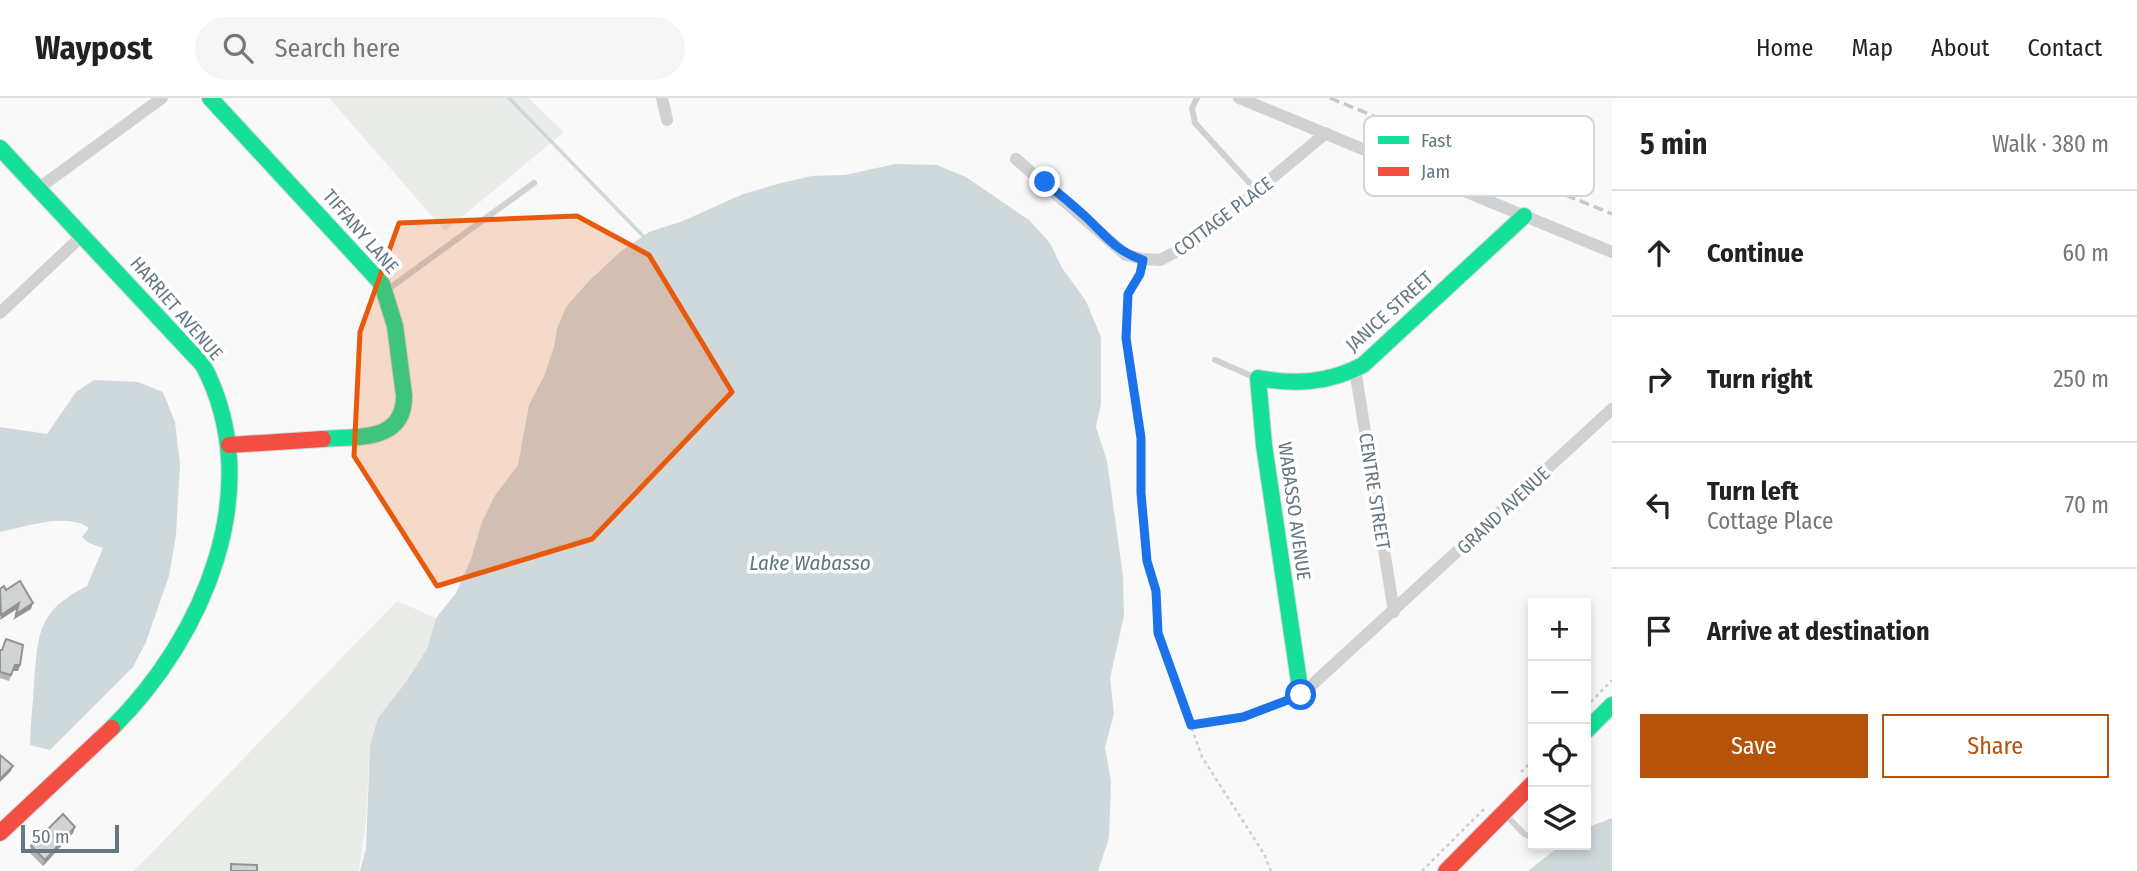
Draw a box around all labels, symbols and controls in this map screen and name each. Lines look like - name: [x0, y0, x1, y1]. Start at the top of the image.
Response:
- search box: [195, 17, 685, 80]
- text: Waypost: [35, 28, 153, 68]
- icon: search: [219, 29, 257, 67]
- text: Search here: [275, 33, 400, 64]
- text: Home: [1756, 34, 1813, 62]
- text: Map: [1851, 34, 1893, 62]
- text: About: [1931, 34, 1989, 62]
- text: Contact: [2027, 34, 2102, 62]
- legend: [1364, 116, 1594, 196]
- text: 5 min: [1640, 126, 1707, 162]
- text: Fast: [1421, 129, 1452, 152]
- text: Walk · 380 m: [1992, 130, 2109, 158]
- text: Jam: [1421, 160, 1450, 183]
- route end: [1029, 166, 1060, 197]
- street label: COTTAGE PLACE: [1169, 172, 1277, 261]
- street label: TIFFANY LANE: [318, 185, 403, 278]
- icon: ahead: [1640, 234, 1678, 272]
- text: Continue: [1707, 238, 1804, 269]
- text: 60 m: [2063, 239, 2109, 267]
- street label: HARRIET AVENUE: [126, 252, 228, 365]
- street label: JANICE STREET: [1341, 266, 1438, 357]
- icon: right: [1640, 360, 1678, 398]
- text: Turn right: [1707, 364, 1813, 395]
- text: 250 m: [2053, 365, 2109, 393]
- street label: CENTRE STREET: [1354, 431, 1395, 551]
- street label: WABASSO AVENUE: [1273, 440, 1316, 582]
- street label: GRAND AVENUE: [1452, 462, 1554, 559]
- text: Turn left: [1707, 476, 1799, 507]
- icon: left: [1640, 486, 1678, 524]
- text: 70 m: [2065, 491, 2109, 519]
- text: Cottage Place: [1707, 507, 1833, 535]
- water label: Lake Wabasso: [749, 550, 871, 576]
- map controls: [1528, 598, 1591, 850]
- button: +: [1528, 598, 1591, 661]
- icon: arrive: [1640, 612, 1678, 650]
- text: Arrive at destination: [1707, 616, 1930, 647]
- button: −: [1528, 661, 1591, 724]
- route start: [1285, 679, 1316, 710]
- button: Save: [1640, 714, 1868, 778]
- button: Share: [1882, 714, 2109, 778]
- button: locate: [1528, 724, 1591, 787]
- button: layers: [1528, 787, 1591, 850]
- scale bar: [21, 822, 119, 854]
- text: 50 m: [32, 825, 70, 848]

